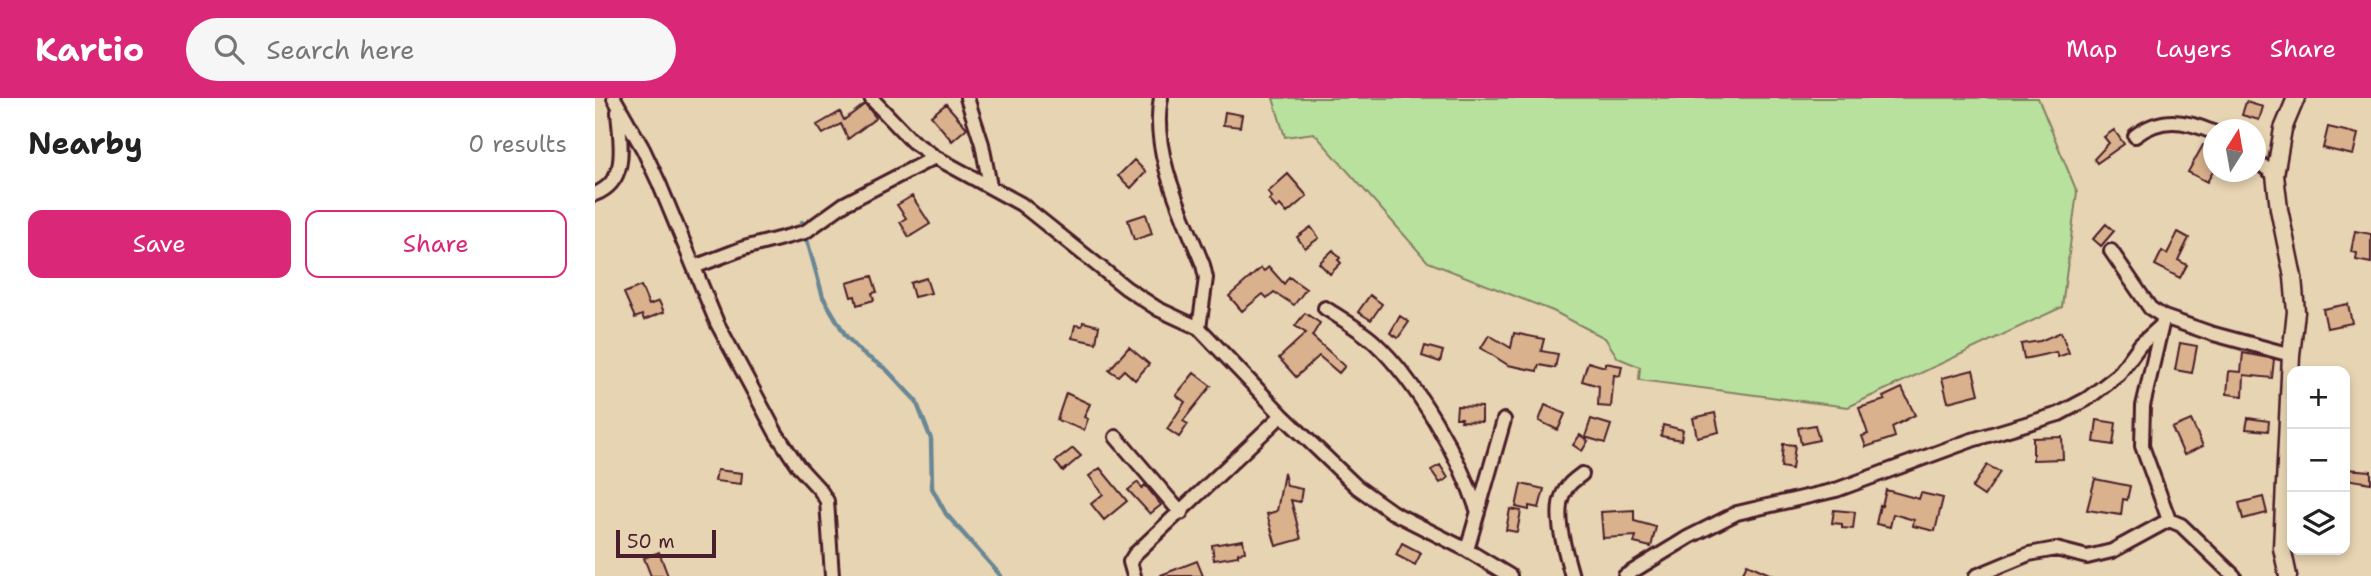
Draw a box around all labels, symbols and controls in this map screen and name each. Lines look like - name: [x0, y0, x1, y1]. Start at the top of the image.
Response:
- search box: [186, 18, 676, 81]
- text: Kartio: [35, 27, 144, 72]
- icon: search: [210, 30, 248, 68]
- text: Search here: [266, 32, 415, 67]
- text: Map: [2066, 33, 2117, 65]
- text: Layers: [2155, 33, 2232, 65]
- text: Share: [2270, 33, 2336, 65]
- north arrow: [2203, 119, 2266, 182]
- text: Nearby: [28, 123, 143, 164]
- text: 0 results: [468, 129, 567, 159]
- button: Save: [28, 210, 291, 278]
- button: Share: [305, 210, 567, 278]
- map controls: [2287, 366, 2350, 555]
- button: +: [2287, 366, 2350, 429]
- button: −: [2287, 429, 2350, 492]
- button: layers: [2287, 492, 2350, 555]
- scale bar: [616, 527, 716, 559]
- text: 50 m: [627, 529, 675, 554]

